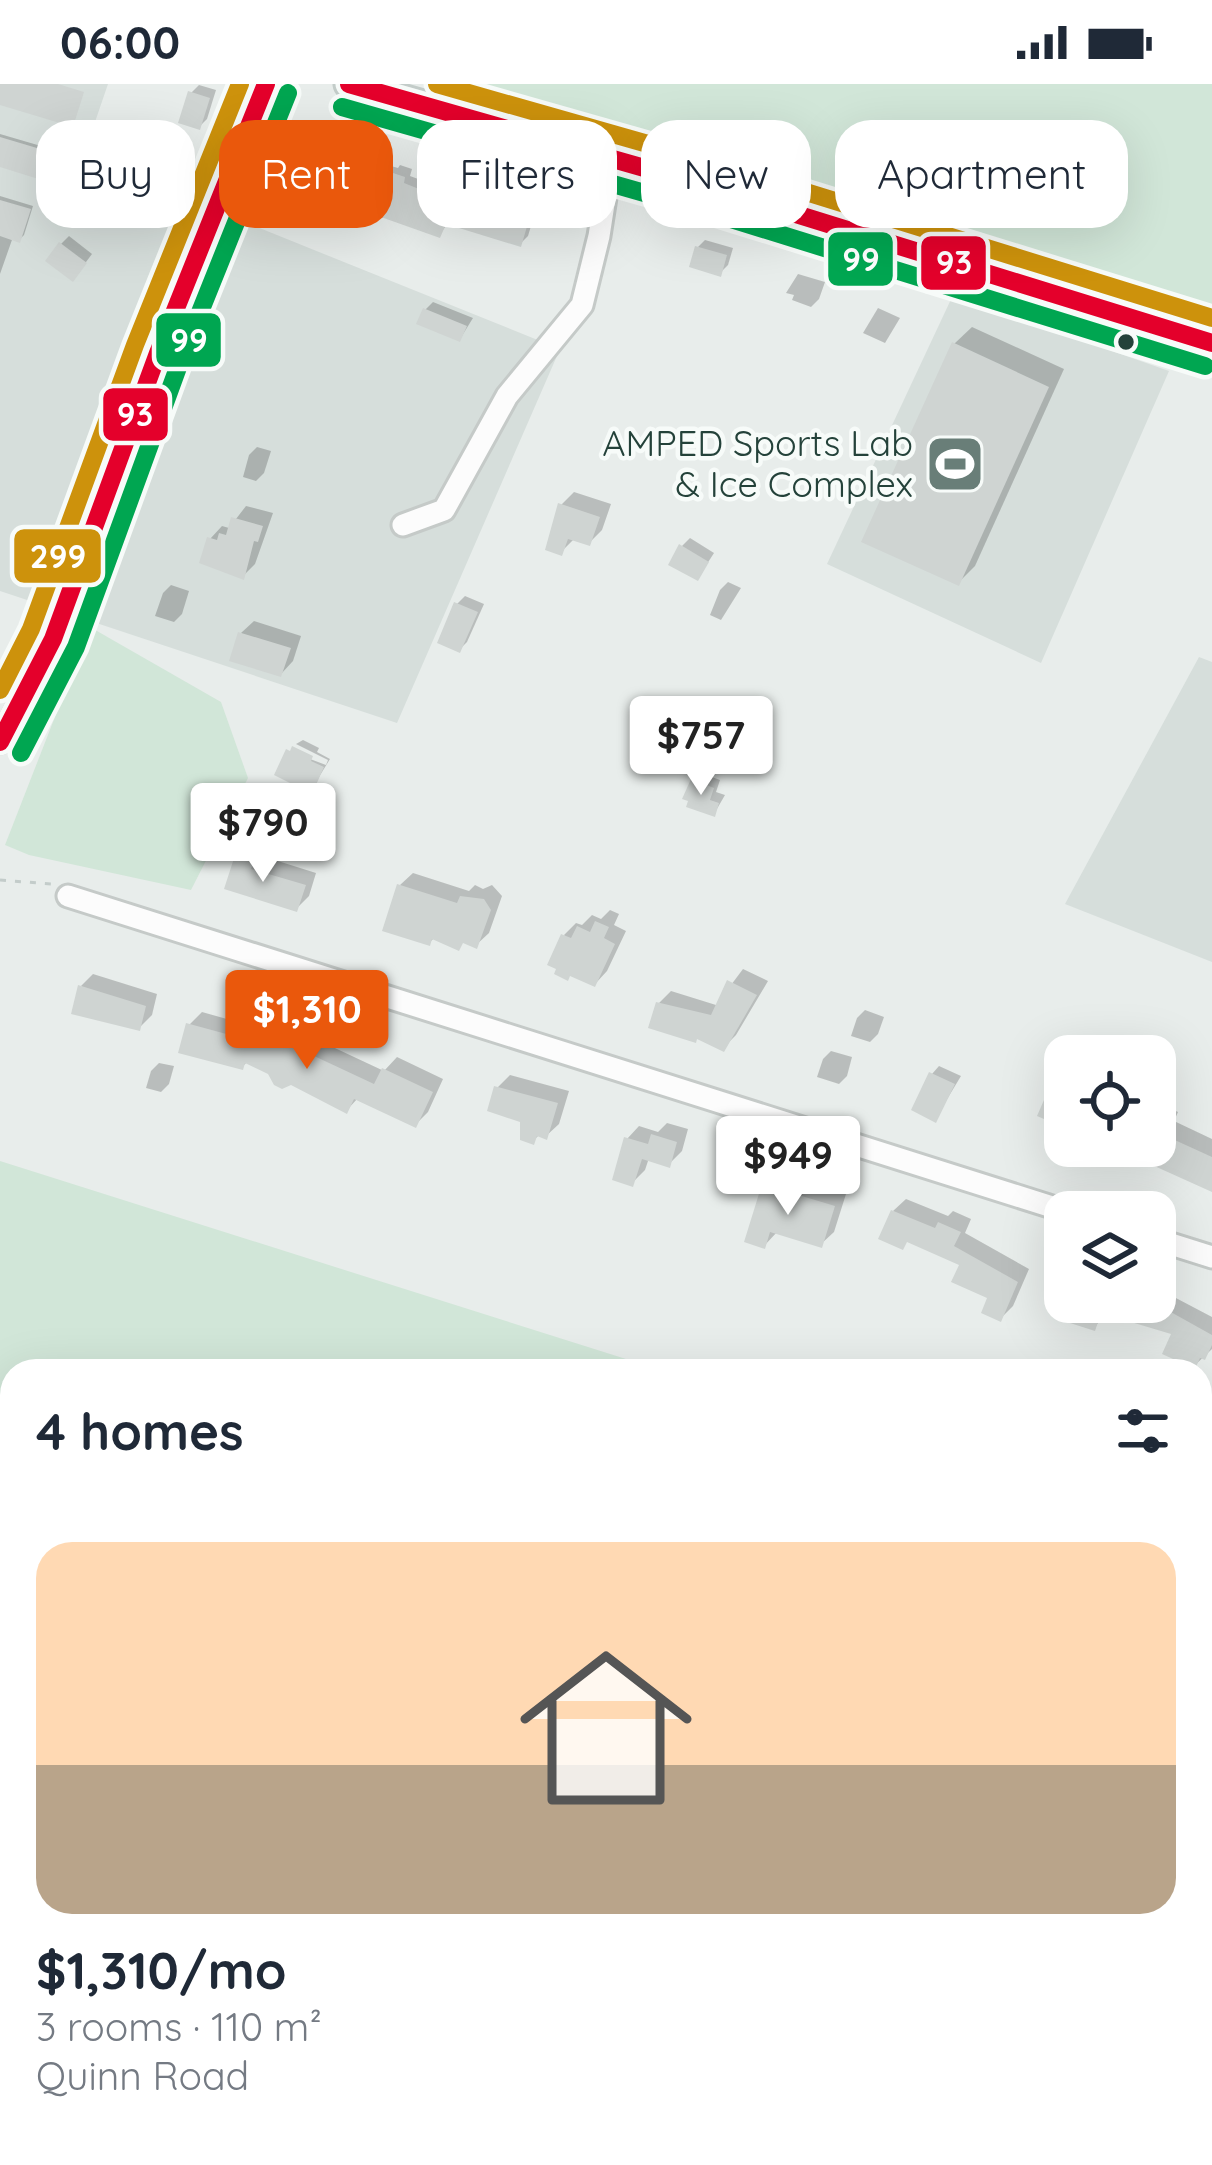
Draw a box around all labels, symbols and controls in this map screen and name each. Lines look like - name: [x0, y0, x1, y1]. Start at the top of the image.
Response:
- text: 06:00: [60, 14, 180, 70]
- chip: Buy: [36, 120, 195, 228]
- chip: Rent: [219, 120, 393, 228]
- chip: Filters: [417, 120, 617, 228]
- chip: New: [641, 120, 811, 228]
- chip: Apartment: [835, 120, 1128, 228]
- line badge: 99: [826, 230, 895, 288]
- line badge: 93: [919, 234, 988, 292]
- text: 99: [842, 238, 880, 279]
- text: 93: [936, 241, 972, 282]
- line badge: 99: [154, 311, 223, 369]
- text: 99: [170, 319, 208, 360]
- unlabelled marker: [1115, 331, 1137, 353]
- line badge: 93: [101, 386, 170, 443]
- text: 93: [117, 393, 153, 434]
- place label: AMPED Sports Lab & Ice Complex: [602, 420, 913, 506]
- sports icon: AMPED Sports Lab & Ice Complex: [924, 433, 986, 495]
- line badge: 299: [12, 527, 103, 585]
- text: 299: [30, 535, 86, 576]
- pin: $757: [630, 696, 772, 798]
- text: $757: [657, 710, 745, 759]
- pin: $790: [192, 783, 334, 885]
- text: $790: [218, 797, 308, 846]
- pin: $1,310: [209, 970, 405, 1072]
- text: $1,310: [252, 984, 362, 1033]
- map controls: [1044, 1035, 1176, 1323]
- button: locate: [1044, 1035, 1176, 1167]
- pin: $949: [717, 1116, 859, 1218]
- text: $949: [743, 1130, 833, 1179]
- button: layers: [1044, 1191, 1176, 1323]
- icon: filters: [1110, 1398, 1176, 1464]
- text: 4 homes: [36, 1399, 244, 1463]
- icon: home: [498, 1620, 714, 1836]
- text: $1,310/mo: [36, 1938, 287, 2002]
- text: 3 rooms · 110 m²: [36, 2002, 322, 2051]
- text: Quinn Road: [36, 2051, 249, 2100]

